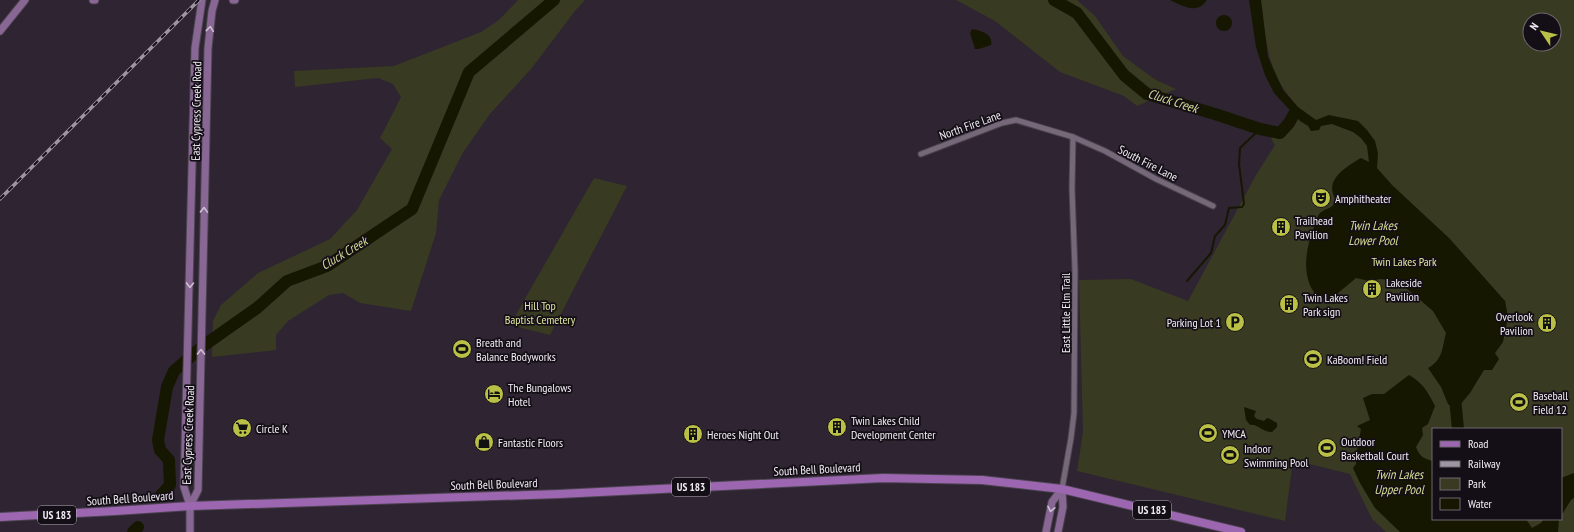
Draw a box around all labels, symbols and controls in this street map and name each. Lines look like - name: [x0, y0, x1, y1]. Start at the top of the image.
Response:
- north arrow: [1522, 12, 1562, 52]
- text: N: [1526, 20, 1541, 33]
- one-way arrow: [205, 26, 214, 33]
- street label: East Cypress Creek Road: [188, 61, 204, 161]
- water label: Cluck Creek: [1146, 85, 1202, 118]
- street label: North Fire Lane: [937, 107, 1003, 143]
- street label: South Fire Lane: [1116, 142, 1180, 184]
- theatre icon: Amphitheater: [1310, 187, 1332, 209]
- place label: Amphitheater: [1335, 191, 1392, 206]
- one-way arrow: [200, 207, 208, 213]
- place label: Trailhead Pavilion: [1295, 213, 1333, 242]
- building icon: Trailhead Pavilion: [1270, 216, 1292, 238]
- water label: Twin Lakes Lower Pool: [1348, 217, 1400, 249]
- water label: Cluck Creek: [317, 231, 372, 274]
- park label: Twin Lakes Park: [1371, 254, 1437, 269]
- street label: East Little Elm Trail: [1058, 273, 1073, 353]
- place label: Lakeside Pavilion: [1386, 275, 1422, 304]
- building icon: Lakeside Pavilion: [1361, 278, 1383, 300]
- one-way arrow: [186, 282, 194, 288]
- place label: Twin Lakes Park sign: [1303, 290, 1348, 319]
- building icon: Twin Lakes Park sign: [1278, 293, 1300, 315]
- park label: Hill Top Baptist Cemetery: [505, 298, 576, 327]
- place label: Overlook Pavilion: [1496, 309, 1533, 338]
- parking icon: Parking Lot 1: [1224, 311, 1246, 333]
- building icon: Overlook Pavilion: [1536, 312, 1558, 334]
- place label: Parking Lot 1: [1167, 315, 1221, 330]
- place label: Breath and Balance Bodyworks: [476, 335, 556, 364]
- sports icon: Breath and Balance Bodyworks: [451, 338, 473, 360]
- sports icon: KaBoom! Field: [1302, 348, 1324, 370]
- one-way arrow: [197, 349, 205, 355]
- place label: KaBoom! Field: [1327, 352, 1387, 367]
- place label: The Bungalows Hotel: [508, 380, 571, 409]
- hotel icon: The Bungalows Hotel: [483, 383, 505, 405]
- street label: East Cypress Creek Road: [179, 385, 197, 485]
- place label: Baseball Field 12: [1533, 388, 1568, 417]
- sports icon: Baseball Field 12: [1508, 391, 1530, 413]
- place label: Twin Lakes Child Development Center: [851, 413, 936, 442]
- building icon: Twin Lakes Child Development Center: [826, 416, 848, 438]
- supermarket icon: Circle K: [231, 417, 253, 439]
- place label: Circle K: [256, 421, 288, 436]
- sports icon: YMCA: [1197, 422, 1219, 444]
- building icon: Heroes Night Out: [682, 423, 704, 445]
- place label: YMCA: [1222, 426, 1246, 441]
- place label: Heroes Night Out: [707, 427, 780, 442]
- legend: [1432, 428, 1562, 520]
- shop icon: Fantastic Floors: [473, 431, 495, 453]
- place label: Outdoor Basketball Court: [1341, 434, 1410, 463]
- place label: Fantastic Floors: [498, 435, 563, 450]
- text: Road: [1468, 436, 1488, 451]
- sports icon: Outdoor Basketball Court: [1316, 437, 1338, 459]
- place label: Indoor Swimming Pool: [1244, 441, 1308, 470]
- sports icon: Indoor Swimming Pool: [1219, 444, 1241, 466]
- text: Railway: [1468, 456, 1501, 471]
- street label: South Bell Boulevard: [773, 459, 861, 479]
- water label: Twin Lakes Upper Pool: [1374, 466, 1426, 498]
- street label: South Bell Boulevard: [450, 475, 538, 493]
- text: Park: [1468, 476, 1486, 491]
- road number: US 183: [672, 478, 710, 496]
- street label: South Bell Boulevard: [86, 487, 174, 509]
- text: Water: [1468, 496, 1493, 511]
- road number: US 183: [1133, 501, 1171, 519]
- road number: US 183: [38, 506, 76, 524]
- one-way arrow: [1047, 506, 1056, 512]

